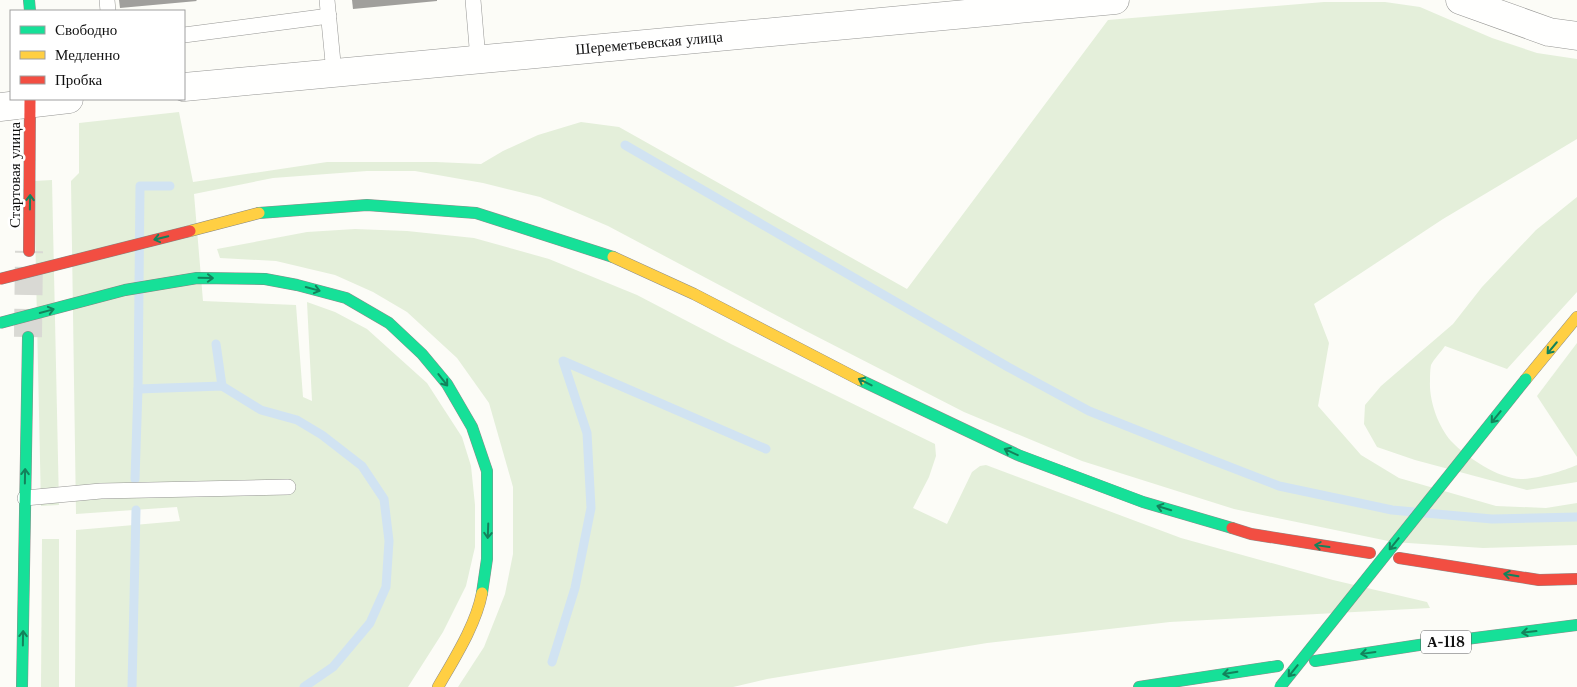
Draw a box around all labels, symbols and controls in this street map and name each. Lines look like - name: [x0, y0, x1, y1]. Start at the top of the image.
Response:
- legend: [10, 10, 185, 100]
- text: Свободно: [55, 20, 117, 39]
- street label: Шереметьевская улица: [575, 27, 724, 58]
- text: Медленно: [55, 45, 120, 64]
- text: Пробка: [55, 70, 103, 89]
- street label: Стартовая улица: [5, 122, 24, 228]
- one-way arrow: [25, 194, 35, 210]
- one-way arrow: [153, 234, 169, 243]
- one-way arrow: [198, 273, 214, 283]
- one-way arrow: [305, 285, 321, 294]
- one-way arrow: [39, 305, 55, 315]
- one-way arrow: [1546, 341, 1557, 354]
- one-way arrow: [438, 373, 449, 386]
- one-way arrow: [857, 377, 872, 387]
- one-way arrow: [1490, 410, 1501, 423]
- one-way arrow: [1004, 447, 1019, 456]
- one-way arrow: [21, 468, 30, 484]
- one-way arrow: [1156, 503, 1172, 513]
- one-way arrow: [483, 523, 492, 539]
- one-way arrow: [1389, 537, 1400, 550]
- one-way arrow: [1314, 541, 1330, 551]
- one-way arrow: [1503, 570, 1519, 580]
- one-way arrow: [1521, 627, 1537, 637]
- road number: А-118: [1421, 630, 1471, 654]
- one-way arrow: [18, 631, 28, 647]
- one-way arrow: [1360, 648, 1376, 658]
- one-way arrow: [1287, 664, 1298, 677]
- one-way arrow: [1223, 669, 1239, 679]

